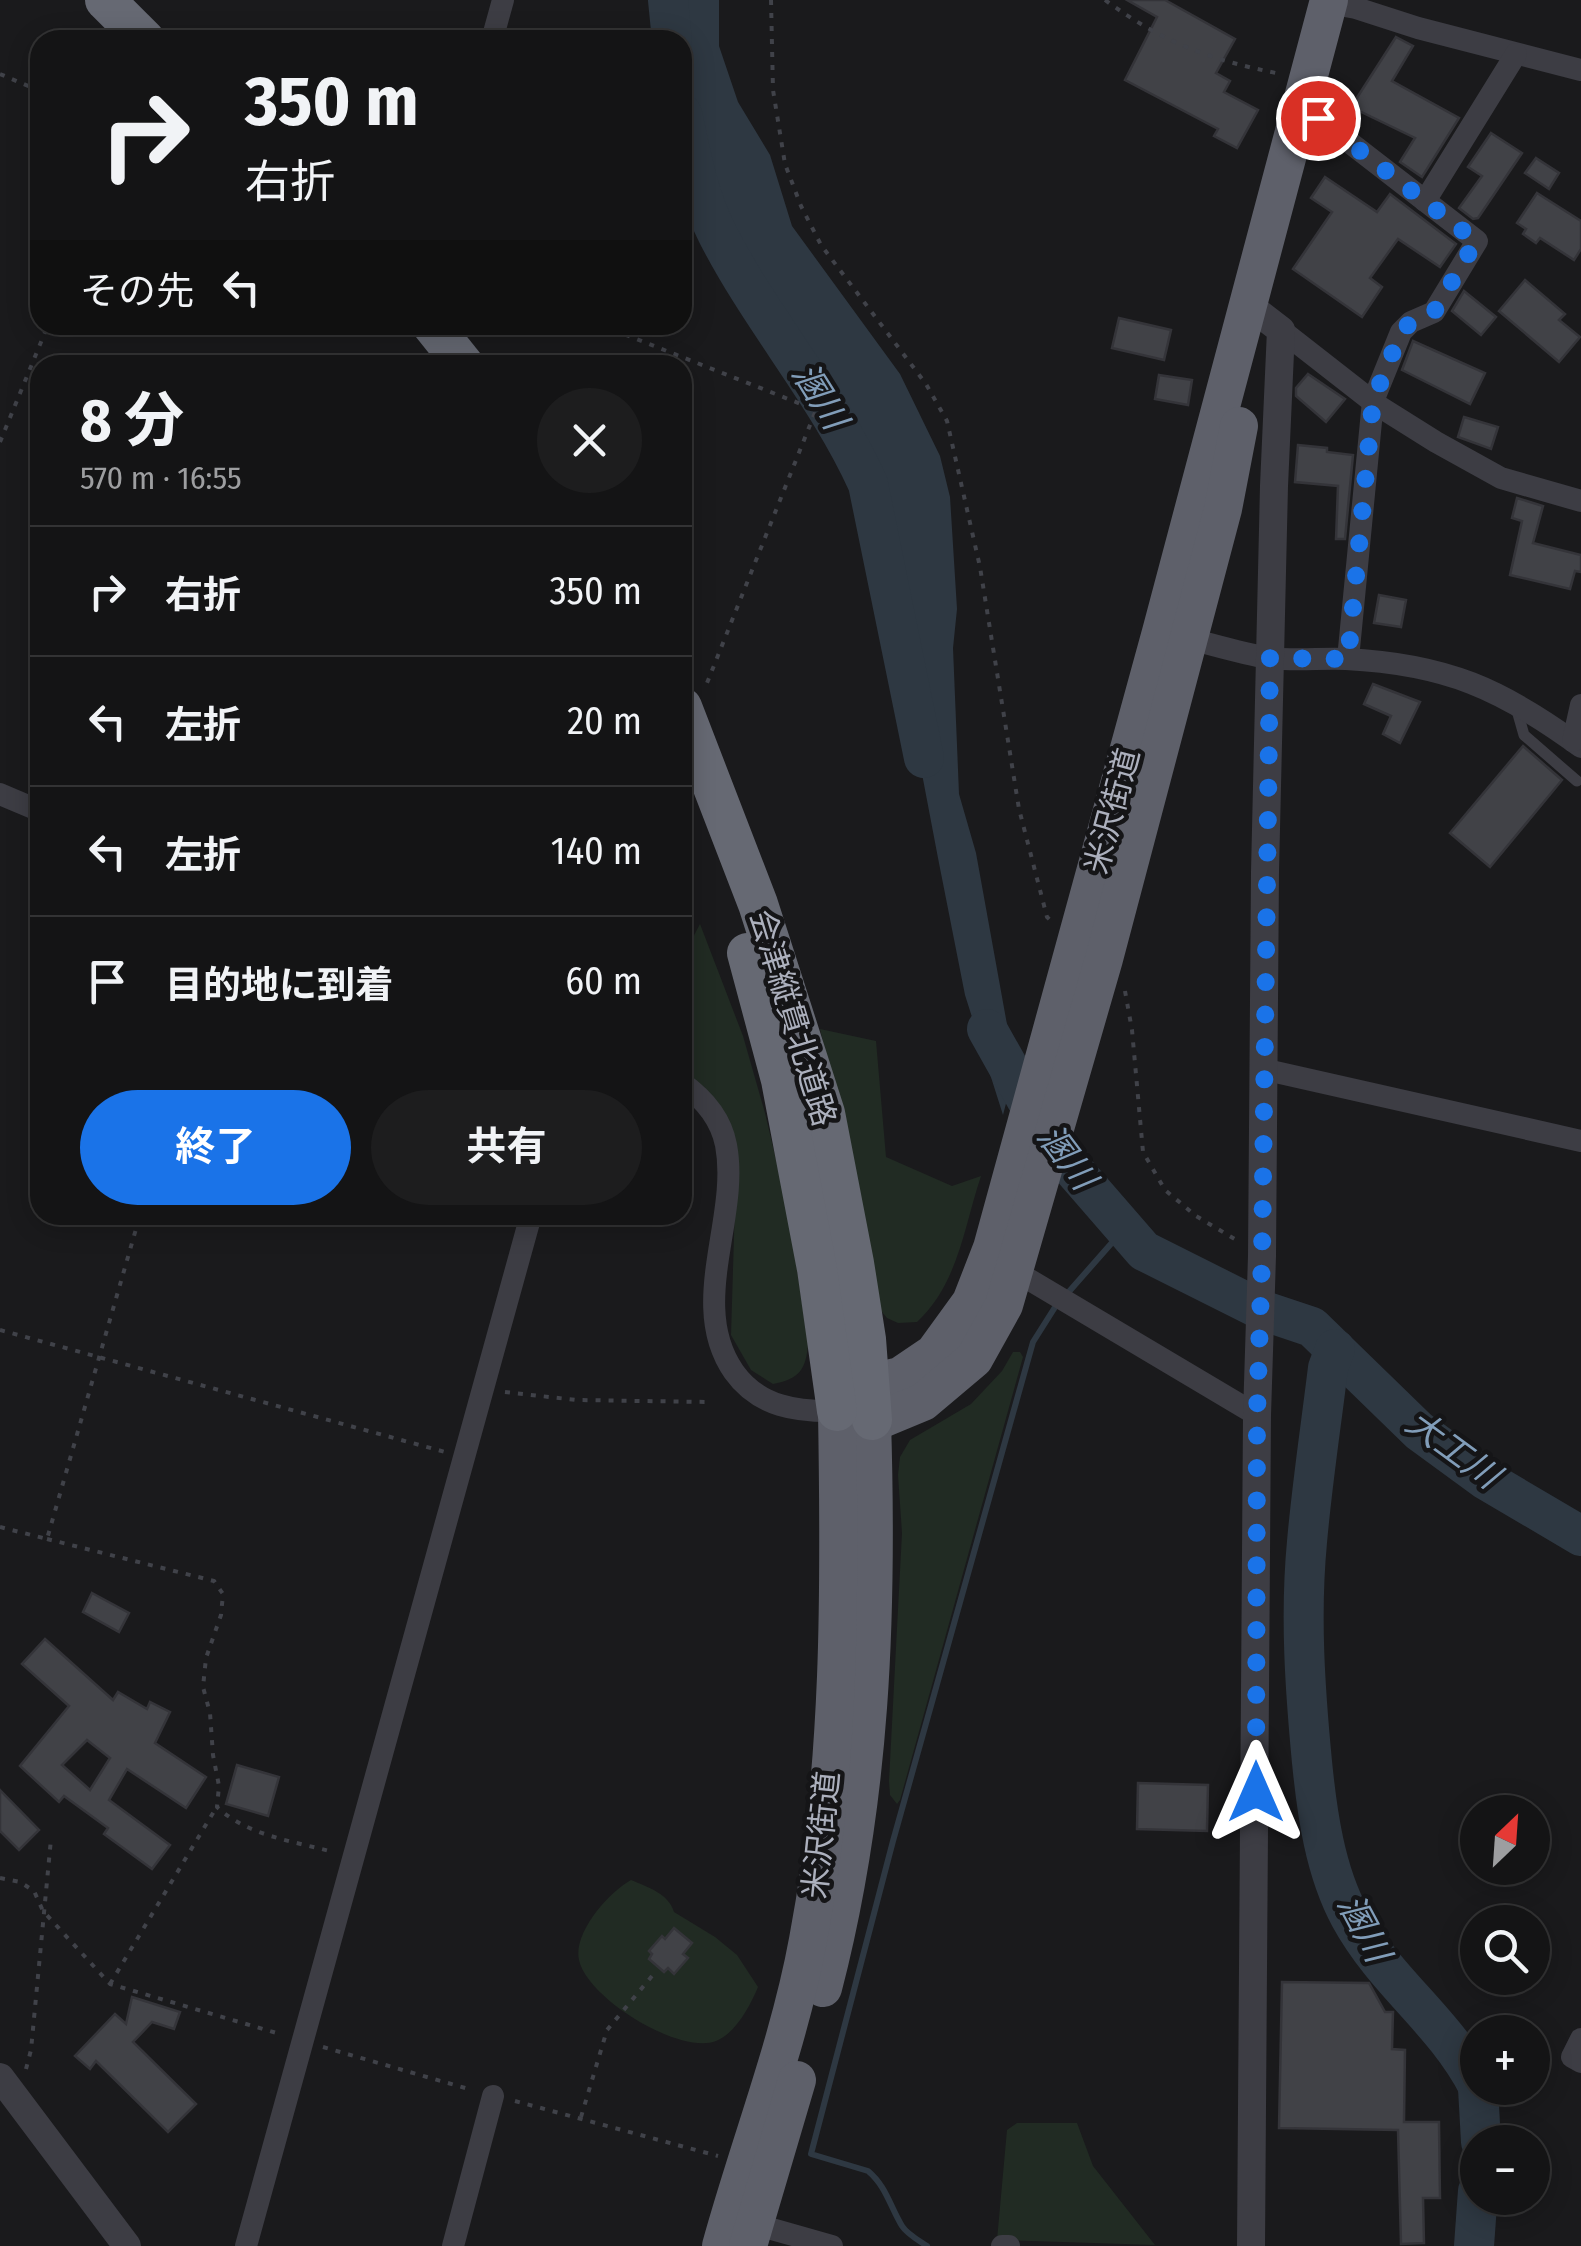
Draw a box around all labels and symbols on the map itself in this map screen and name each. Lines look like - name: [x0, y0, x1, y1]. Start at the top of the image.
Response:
- pin: [1276, 76, 1361, 161]
- water label: 溷川: [784, 355, 858, 440]
- street label: 米沢街道: [1077, 744, 1147, 878]
- street label: 会津縦貫北道路: [742, 905, 844, 1131]
- water label: 溷川: [1029, 1116, 1107, 1201]
- water label: 大工川: [1398, 1401, 1511, 1499]
- position arrow: [1204, 1740, 1308, 1844]
- street label: 米沢街道: [795, 1769, 847, 1901]
- north arrow: [1460, 1795, 1550, 1885]
- water label: 溷川: [1329, 1887, 1401, 1972]

